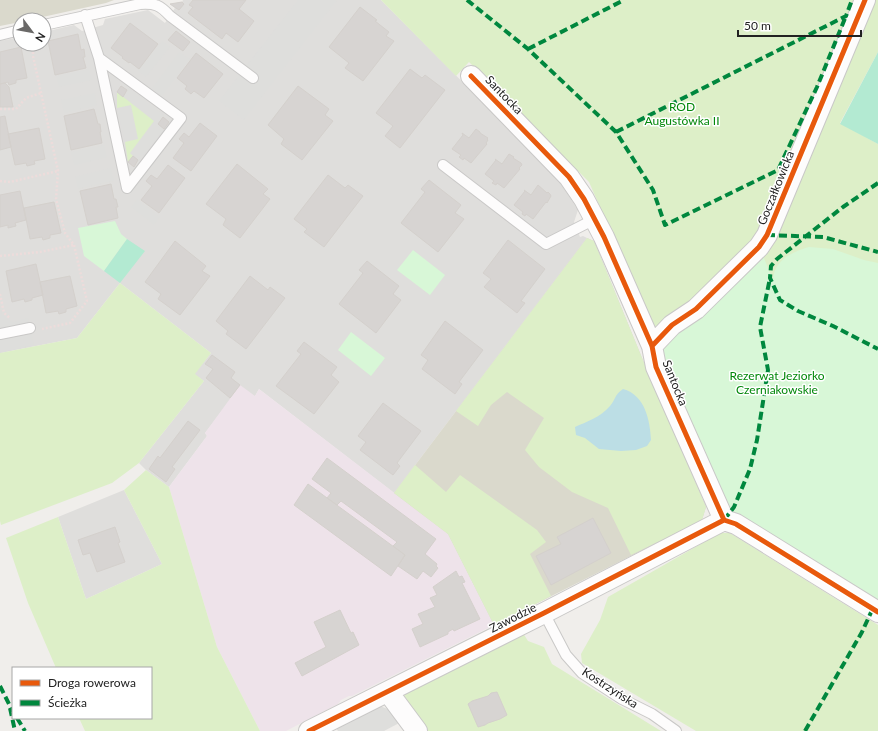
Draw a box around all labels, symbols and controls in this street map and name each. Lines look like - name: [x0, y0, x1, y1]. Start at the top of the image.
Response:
- north arrow: [12, 12, 52, 52]
- scale bar: [738, 12, 861, 38]
- text: 50 m: [744, 18, 771, 33]
- text: N: [33, 31, 49, 45]
- street label: Santocka: [482, 72, 526, 117]
- park label: ROD Augustówka II: [644, 99, 720, 128]
- street label: Goczałkowicka: [754, 148, 797, 227]
- street label: Santocka: [660, 358, 691, 408]
- park label: Rezerwat Jeziorko Czerniakowskie: [730, 368, 825, 397]
- street label: Zawodzie: [487, 599, 539, 636]
- street label: Kostrzyńska: [579, 664, 641, 711]
- legend: [12, 667, 152, 719]
- text: Droga rowerowa: [48, 675, 136, 690]
- text: Ścieżka: [48, 695, 87, 710]

